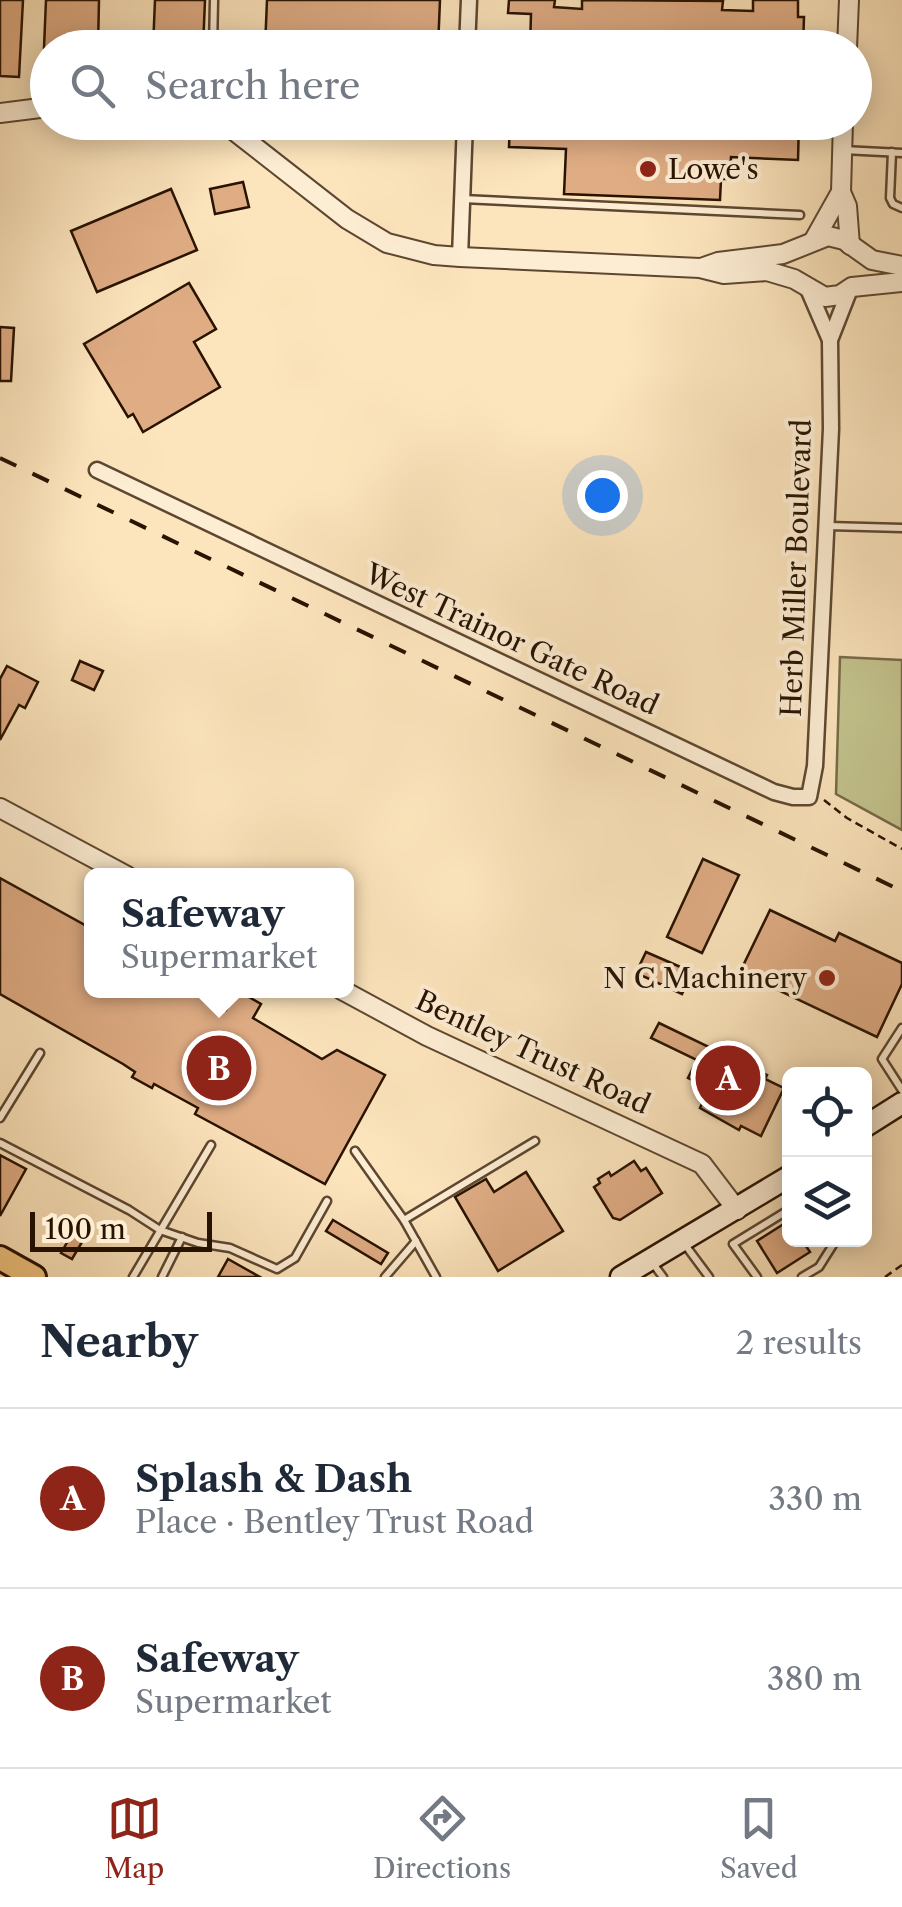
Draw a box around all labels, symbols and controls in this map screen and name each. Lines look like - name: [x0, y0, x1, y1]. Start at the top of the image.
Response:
- search box: [30, 30, 872, 140]
- icon: search: [65, 58, 120, 113]
- text: Search here: [145, 62, 360, 109]
- place label: Lowe's: [668, 152, 759, 186]
- marker: Lowe's: [637, 158, 659, 180]
- street label: Herb Miller Boulevard: [774, 418, 818, 718]
- your location: [577, 470, 628, 521]
- street label: West Trainor Gate Road: [359, 556, 664, 722]
- popup: [84, 868, 354, 998]
- text: Safeway: [121, 890, 284, 937]
- text: Supermarket: [121, 937, 317, 976]
- place label: N C Machinery: [603, 961, 807, 995]
- marker: N C Machinery: [816, 967, 838, 989]
- street label: Bentley Trust Road: [411, 983, 655, 1121]
- pin: B: [186, 1030, 252, 1106]
- pin: A: [696, 1040, 760, 1116]
- map controls: [782, 1067, 872, 1247]
- button: locate: [782, 1067, 872, 1157]
- button: layers: [782, 1157, 872, 1247]
- scale bar: [30, 1207, 212, 1252]
- text: 100 m: [45, 1212, 126, 1246]
- text: Nearby: [40, 1316, 198, 1368]
- text: 2 results: [736, 1323, 862, 1362]
- text: Splash & Dash: [135, 1455, 412, 1502]
- text: A: [60, 1479, 85, 1518]
- text: 330 m: [768, 1479, 862, 1518]
- text: Place · Bentley Trust Road: [135, 1502, 534, 1541]
- text: Safeway: [135, 1635, 299, 1682]
- text: B: [61, 1659, 84, 1698]
- text: 380 m: [767, 1659, 862, 1698]
- text: Supermarket: [135, 1682, 332, 1721]
- tab: Map: [104, 1791, 164, 1885]
- tab: Directions: [373, 1791, 511, 1885]
- tab: Saved: [720, 1791, 798, 1885]

